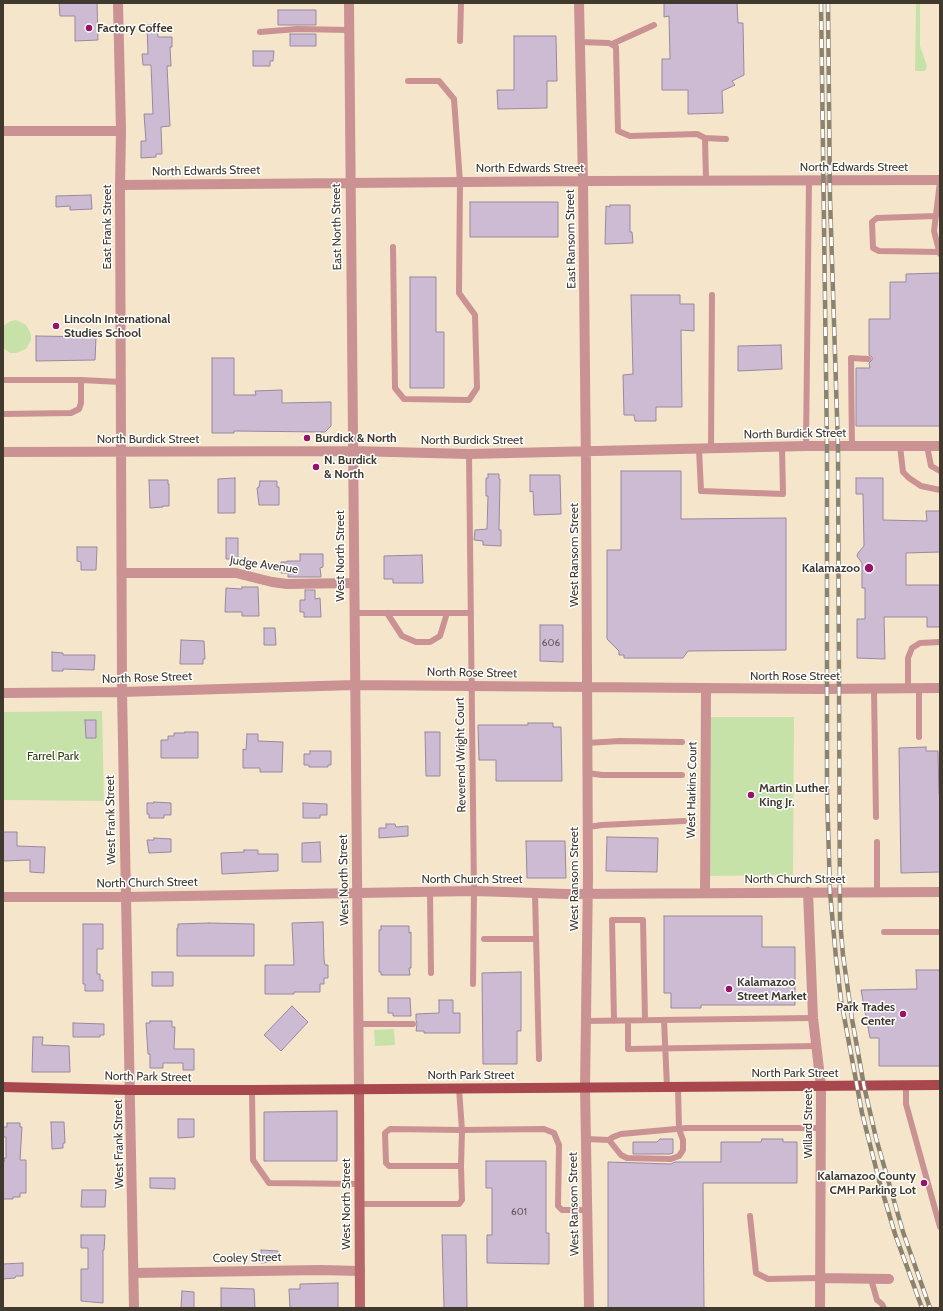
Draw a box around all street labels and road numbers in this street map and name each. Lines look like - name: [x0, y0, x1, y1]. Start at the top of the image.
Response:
- street label: North Edwards Street: [800, 160, 908, 174]
- street label: North Edwards Street: [476, 161, 584, 175]
- street label: North Edwards Street: [152, 163, 260, 179]
- street label: East North Street: [329, 183, 345, 271]
- street label: East Frank Street: [100, 185, 114, 269]
- street label: East Ransom Street: [563, 189, 579, 289]
- street label: North Burdick Street: [744, 426, 846, 442]
- street label: North Burdick Street: [97, 432, 199, 446]
- street label: North Burdick Street: [421, 433, 523, 447]
- street label: West Ransom Street: [567, 503, 581, 607]
- street label: West North Street: [333, 510, 347, 602]
- street label: Judge Avenue: [229, 553, 299, 577]
- street label: North Rose Street: [427, 665, 517, 681]
- street label: North Rose Street: [102, 669, 192, 687]
- street label: North Rose Street: [750, 669, 840, 683]
- street label: Reverend Wright Court: [453, 697, 469, 813]
- street label: West Harkins Court: [684, 741, 700, 839]
- street label: West Frank Street: [103, 775, 119, 865]
- street label: West Ransom Street: [567, 827, 581, 931]
- street label: West North Street: [336, 834, 352, 926]
- street label: North Church Street: [421, 872, 523, 886]
- street label: North Church Street: [744, 872, 846, 886]
- street label: North Church Street: [96, 875, 198, 891]
- street label: North Park Street: [751, 1066, 839, 1080]
- street label: North Park Street: [427, 1068, 515, 1082]
- street label: North Park Street: [104, 1069, 192, 1085]
- street label: Willard Street: [801, 1089, 815, 1159]
- street label: West Frank Street: [111, 1099, 127, 1189]
- street label: West Ransom Street: [566, 1152, 582, 1256]
- street label: West North Street: [339, 1158, 353, 1250]
- street label: Cooley Street: [212, 1250, 282, 1266]

